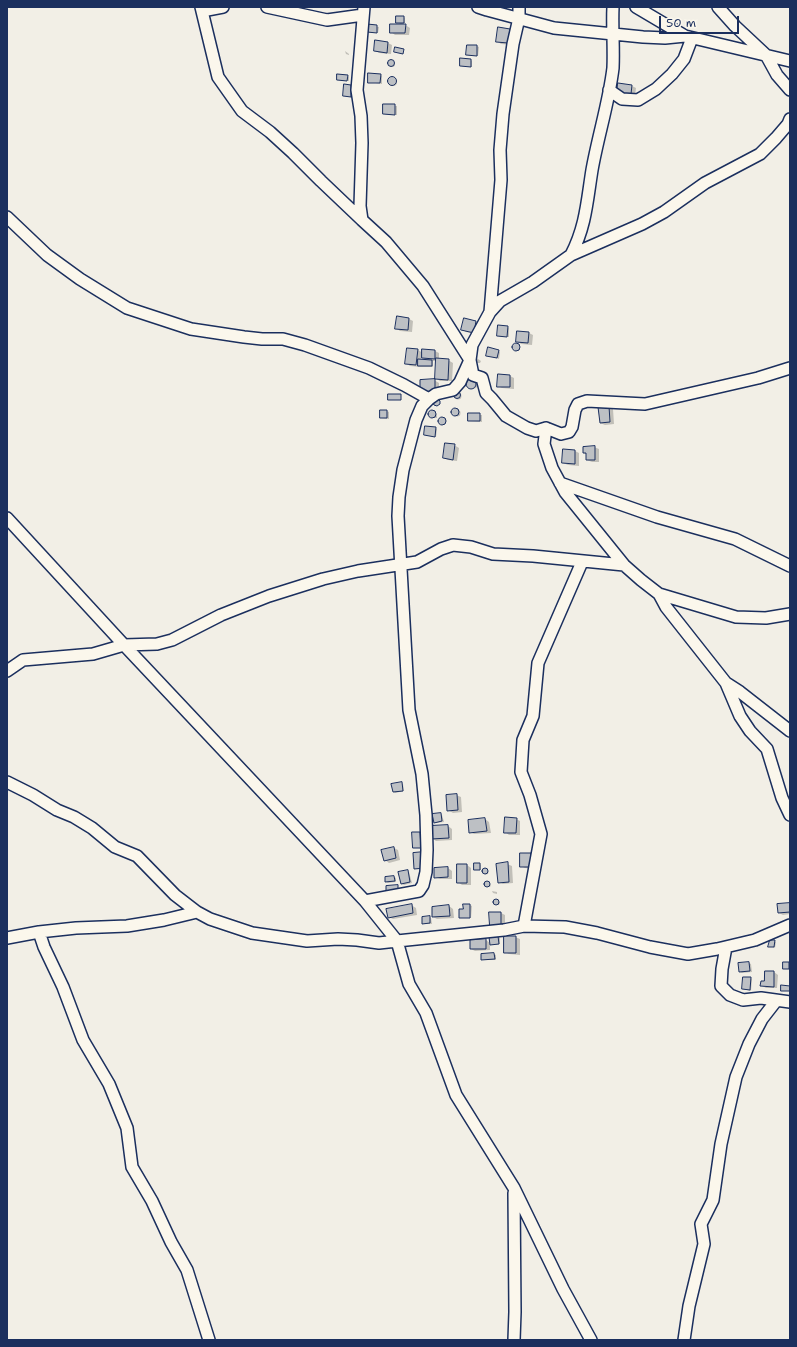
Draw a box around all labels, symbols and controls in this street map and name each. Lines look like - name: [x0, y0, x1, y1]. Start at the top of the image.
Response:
- scale bar: [661, 8, 741, 34]
- text: 50 m: [666, 15, 696, 31]

